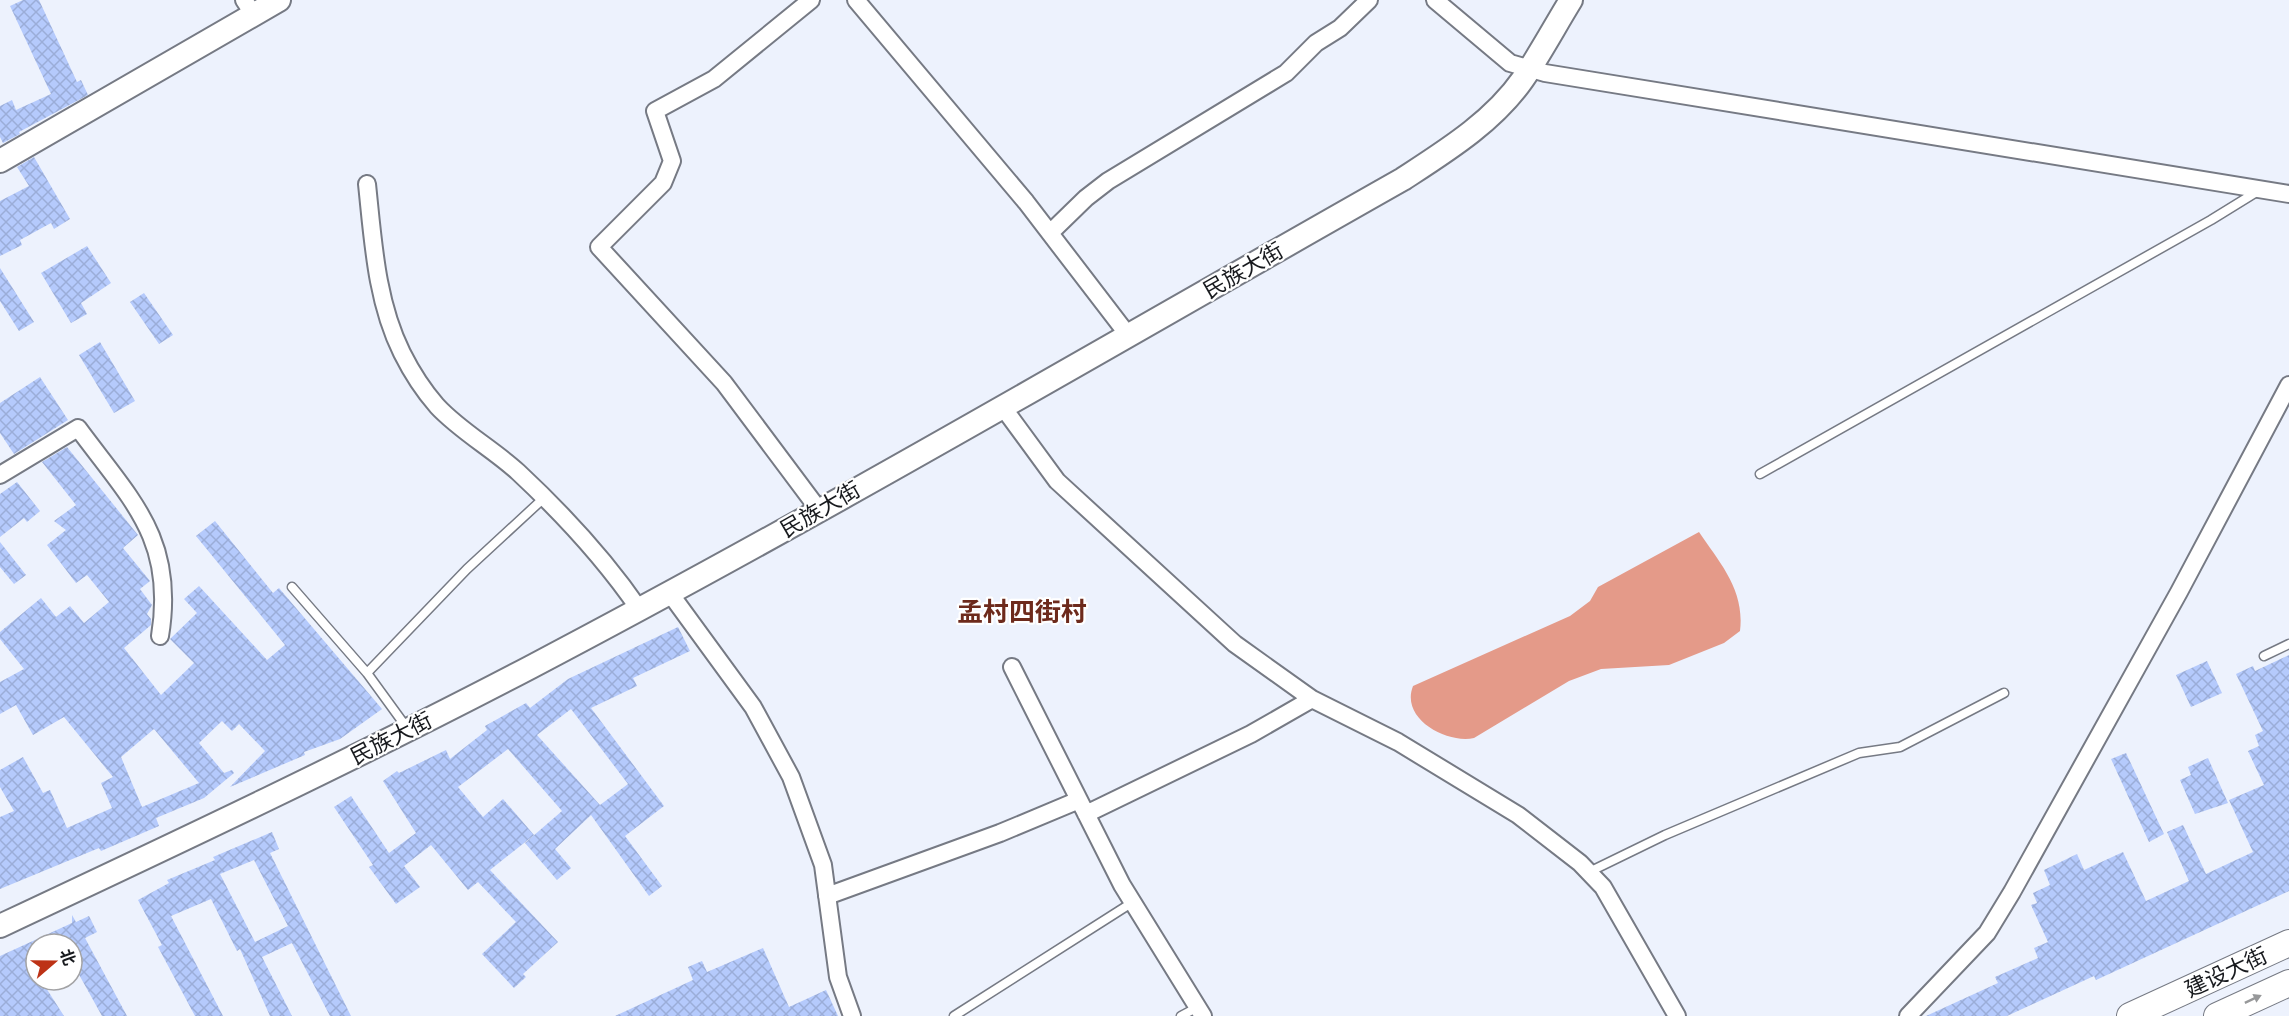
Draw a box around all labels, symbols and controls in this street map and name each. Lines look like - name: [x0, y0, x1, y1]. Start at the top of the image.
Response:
- street label: 民族大街: [1198, 236, 1287, 302]
- street label: 民族大街: [775, 475, 864, 541]
- district label: 孟村四街村: [957, 595, 1087, 626]
- street label: 民族大街: [345, 706, 436, 769]
- north arrow: [24, 932, 84, 992]
- street label: 建设大街: [2180, 941, 2271, 1001]
- text: 北: [57, 946, 80, 967]
- one-way arrow: [2245, 995, 2262, 1004]

